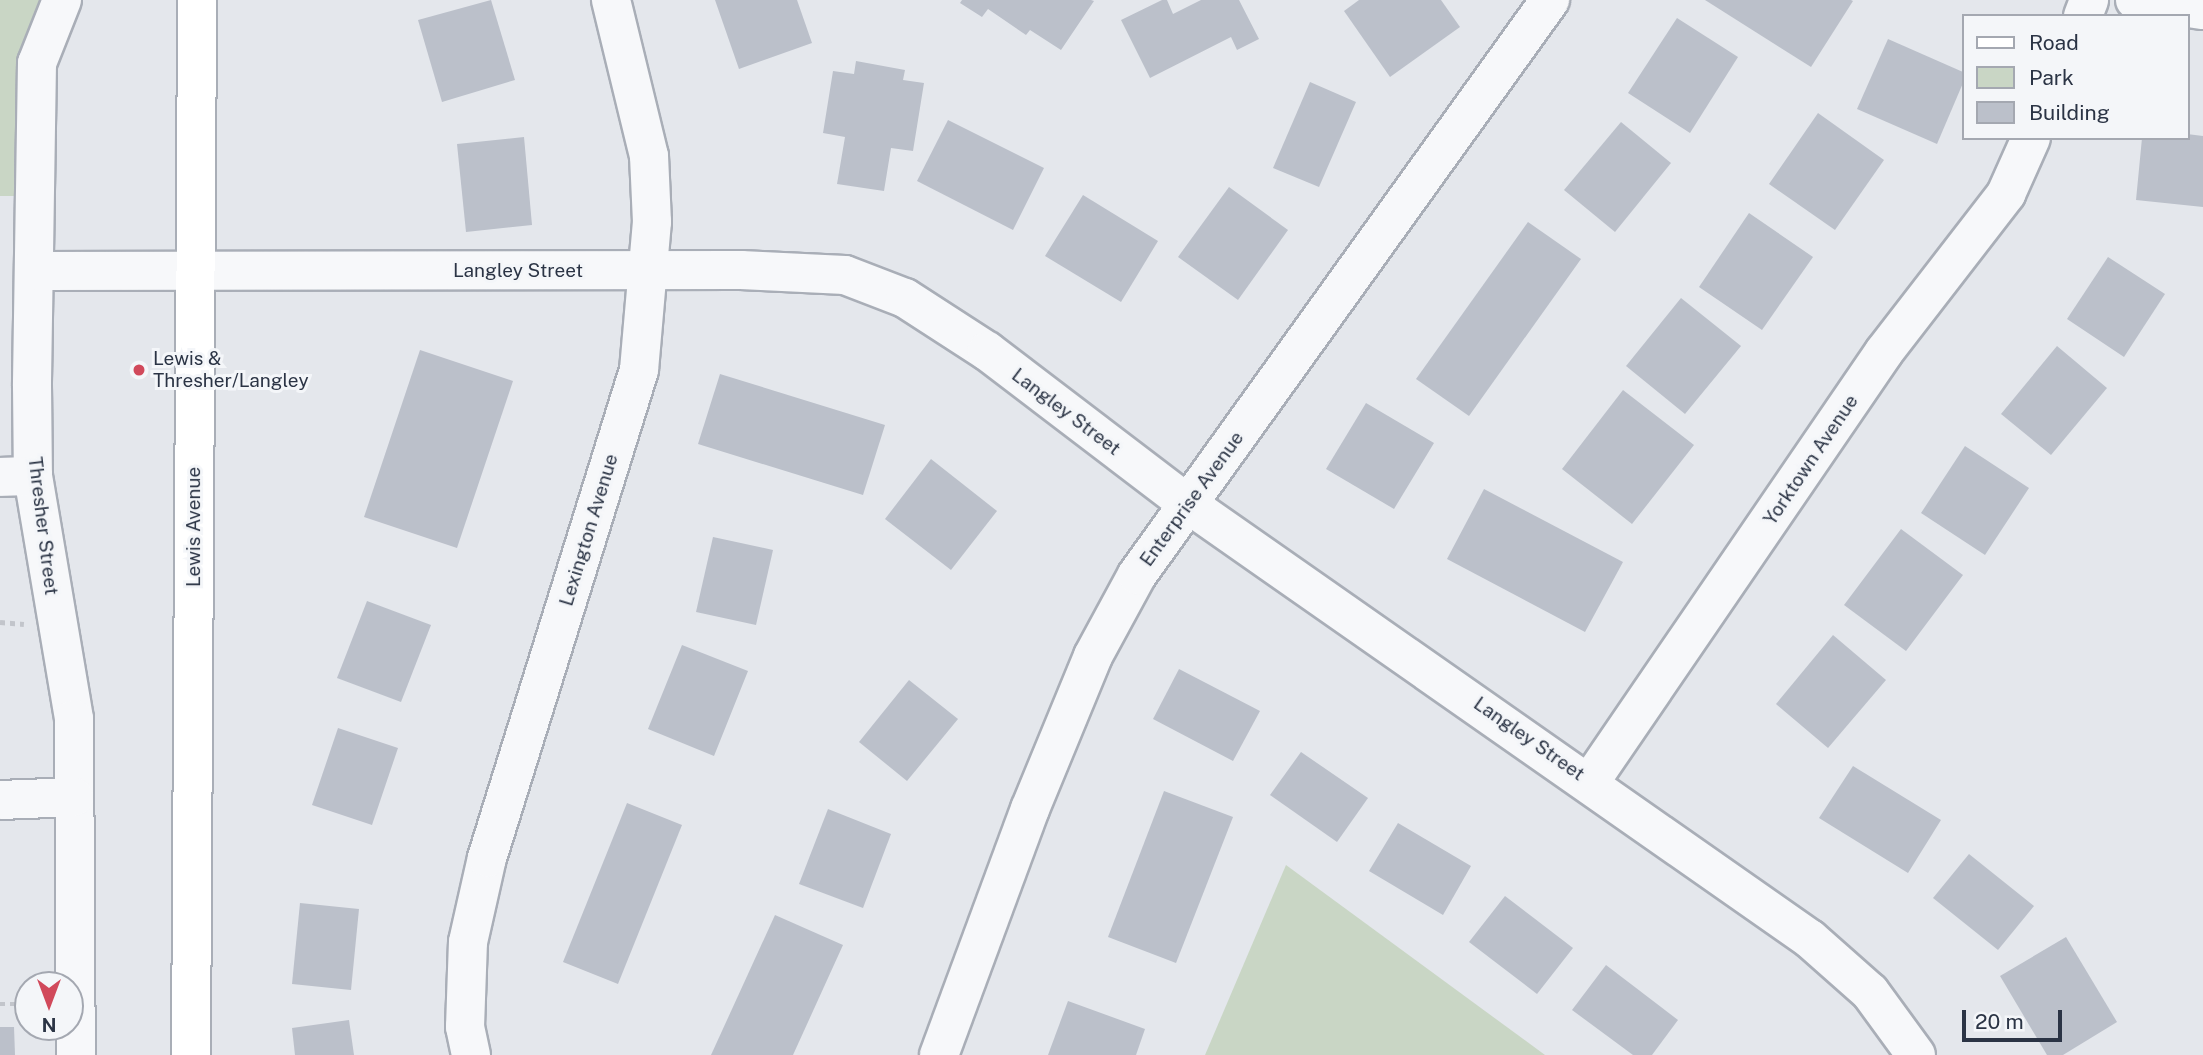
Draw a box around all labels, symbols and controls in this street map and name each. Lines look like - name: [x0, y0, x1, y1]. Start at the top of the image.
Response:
- legend: [1962, 14, 2189, 140]
- text: Road: [2029, 30, 2079, 55]
- text: Park: [2029, 65, 2074, 90]
- text: Building: [2029, 100, 2110, 125]
- street label: Langley Street: [453, 260, 583, 282]
- place label: Lewis & Thresher/Langley: [153, 348, 309, 392]
- marker: Lewis & Thresher/Langley: [131, 362, 147, 378]
- street label: Langley Street: [1007, 364, 1125, 460]
- street label: Yorktown Avenue: [1759, 390, 1863, 530]
- street label: Enterprise Avenue: [1135, 427, 1249, 571]
- street label: Lexington Avenue: [555, 451, 623, 609]
- street label: Thresher Street: [23, 456, 63, 596]
- street label: Lewis Avenue: [183, 467, 205, 587]
- street label: Langley Street: [1469, 692, 1589, 786]
- north arrow: [14, 971, 84, 1041]
- scale bar: [1965, 996, 2065, 1040]
- text: 20 m: [1975, 1009, 2024, 1034]
- text: N: [42, 1014, 56, 1036]

